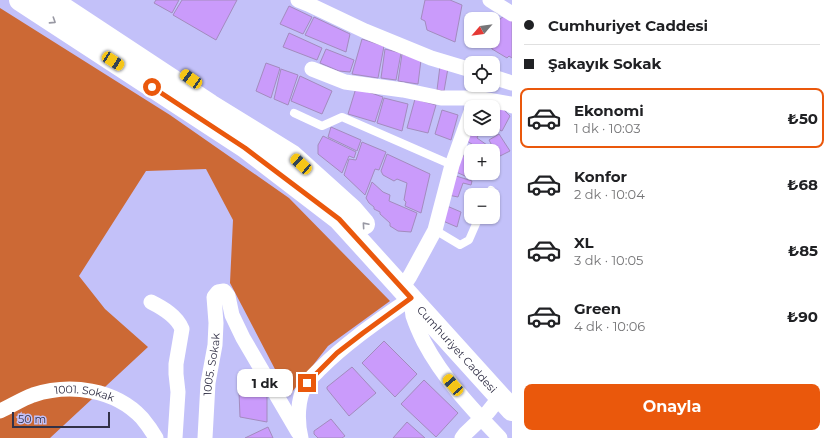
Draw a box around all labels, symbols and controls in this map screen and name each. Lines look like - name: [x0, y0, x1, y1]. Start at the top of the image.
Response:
- north arrow: [464, 12, 500, 48]
- map controls: [464, 12, 500, 224]
- text: Cumhuriyet Caddesi: [548, 16, 708, 35]
- one-way arrow: [49, 17, 56, 24]
- car: [100, 49, 126, 73]
- text: Şakayık Sokak: [548, 54, 661, 73]
- button: locate: [464, 56, 500, 92]
- car: [178, 67, 204, 91]
- route start: [143, 78, 161, 96]
- button: layers: [464, 100, 500, 136]
- icon: car: [526, 100, 562, 136]
- text: Ekonomi: [574, 101, 644, 120]
- text: ₺50: [788, 109, 818, 128]
- text: 1 dk · 10:03: [574, 120, 641, 136]
- button: +: [464, 144, 500, 180]
- car: [288, 152, 314, 176]
- icon: car: [526, 166, 562, 202]
- text: Konfor: [574, 167, 627, 186]
- text: ₺68: [787, 175, 818, 194]
- text: 2 dk · 10:04: [574, 186, 645, 202]
- button: −: [464, 188, 500, 224]
- one-way arrow: [363, 222, 370, 230]
- icon: car: [526, 232, 562, 268]
- text: XL: [574, 233, 593, 252]
- text: ₺85: [788, 241, 818, 260]
- text: 3 dk · 10:05: [574, 252, 643, 268]
- icon: car: [526, 298, 562, 334]
- text: Green: [574, 299, 621, 318]
- street label: Cumhuriyet Caddesi: [414, 303, 500, 396]
- text: ₺90: [787, 307, 818, 326]
- text: 4 dk · 10:06: [574, 318, 645, 334]
- street label: 1005. Sokak: [200, 332, 223, 396]
- callout: 1 dk: [237, 369, 293, 397]
- car: [441, 372, 465, 398]
- route end: [298, 374, 316, 392]
- text: 1 dk: [252, 375, 278, 391]
- street label: 1001. Sokak: [53, 382, 117, 405]
- button: Onayla: [524, 384, 820, 430]
- scale bar: [12, 410, 110, 429]
- text: 50 m: [18, 412, 46, 426]

